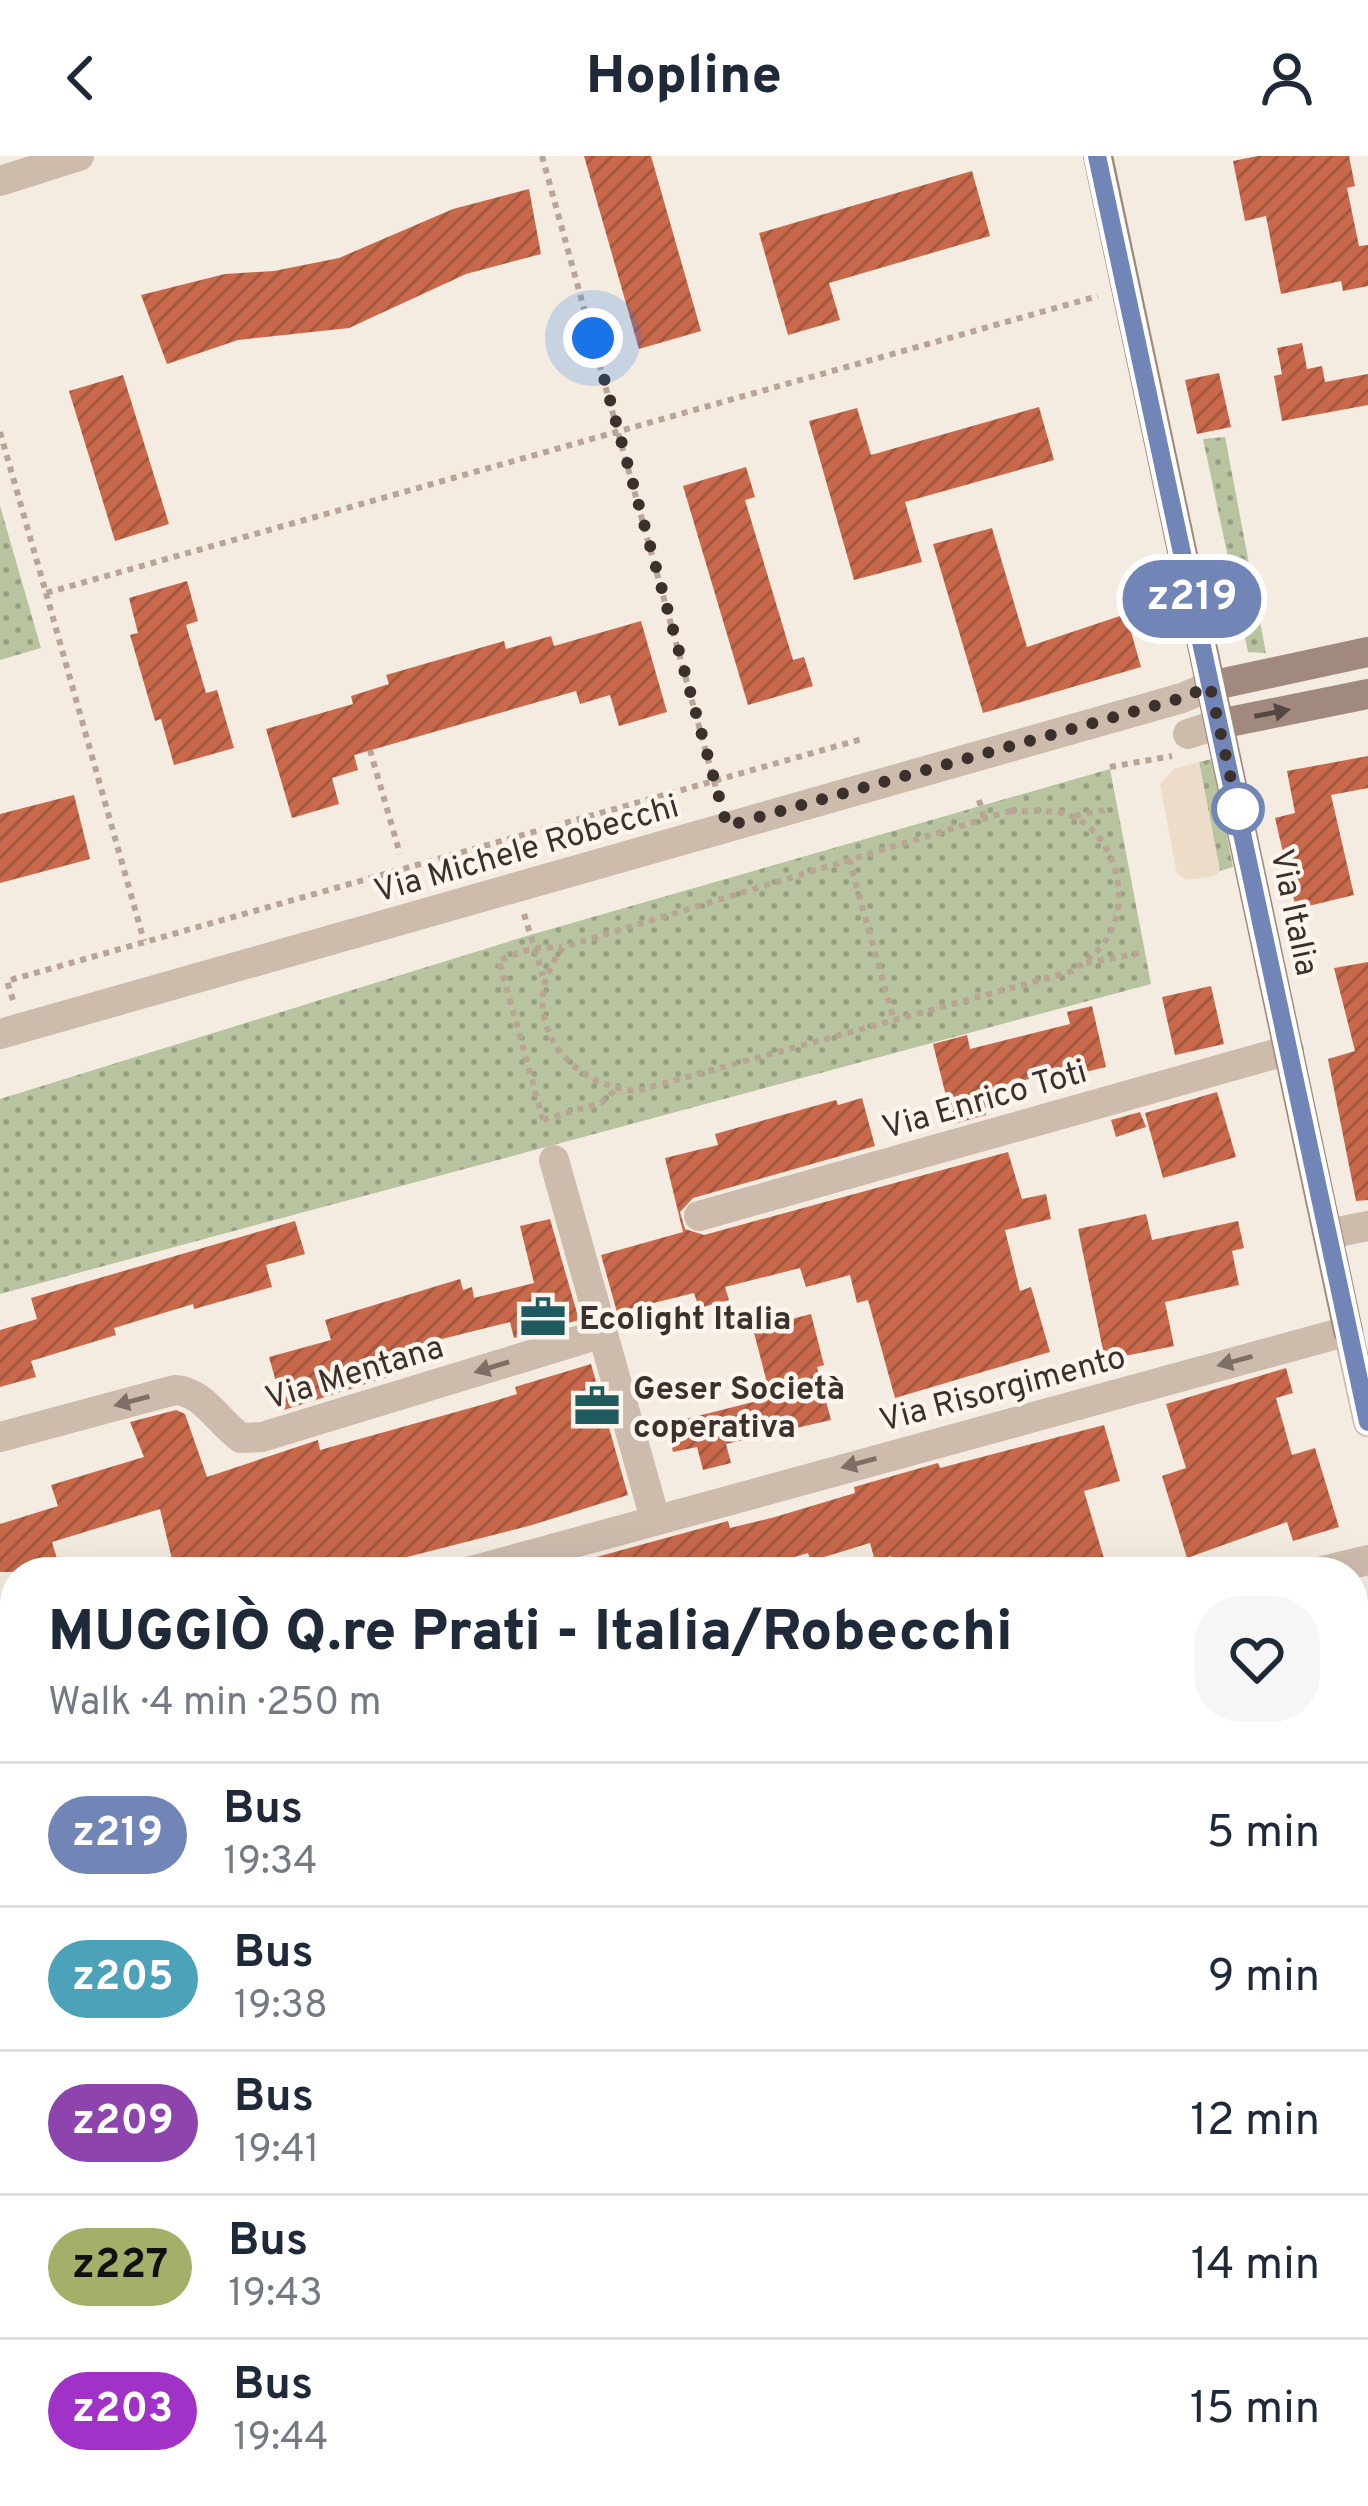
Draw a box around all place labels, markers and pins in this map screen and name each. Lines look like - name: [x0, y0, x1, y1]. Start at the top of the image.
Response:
- unlabelled marker: [1213, 784, 1263, 834]
- office icon: Ecolight Italia: [518, 1292, 568, 1342]
- place label: Ecolight Italia: [579, 1300, 791, 1342]
- place label: Geser Società coperativa: [633, 1370, 845, 1450]
- office icon: Geser Società coperativa: [572, 1381, 622, 1431]

